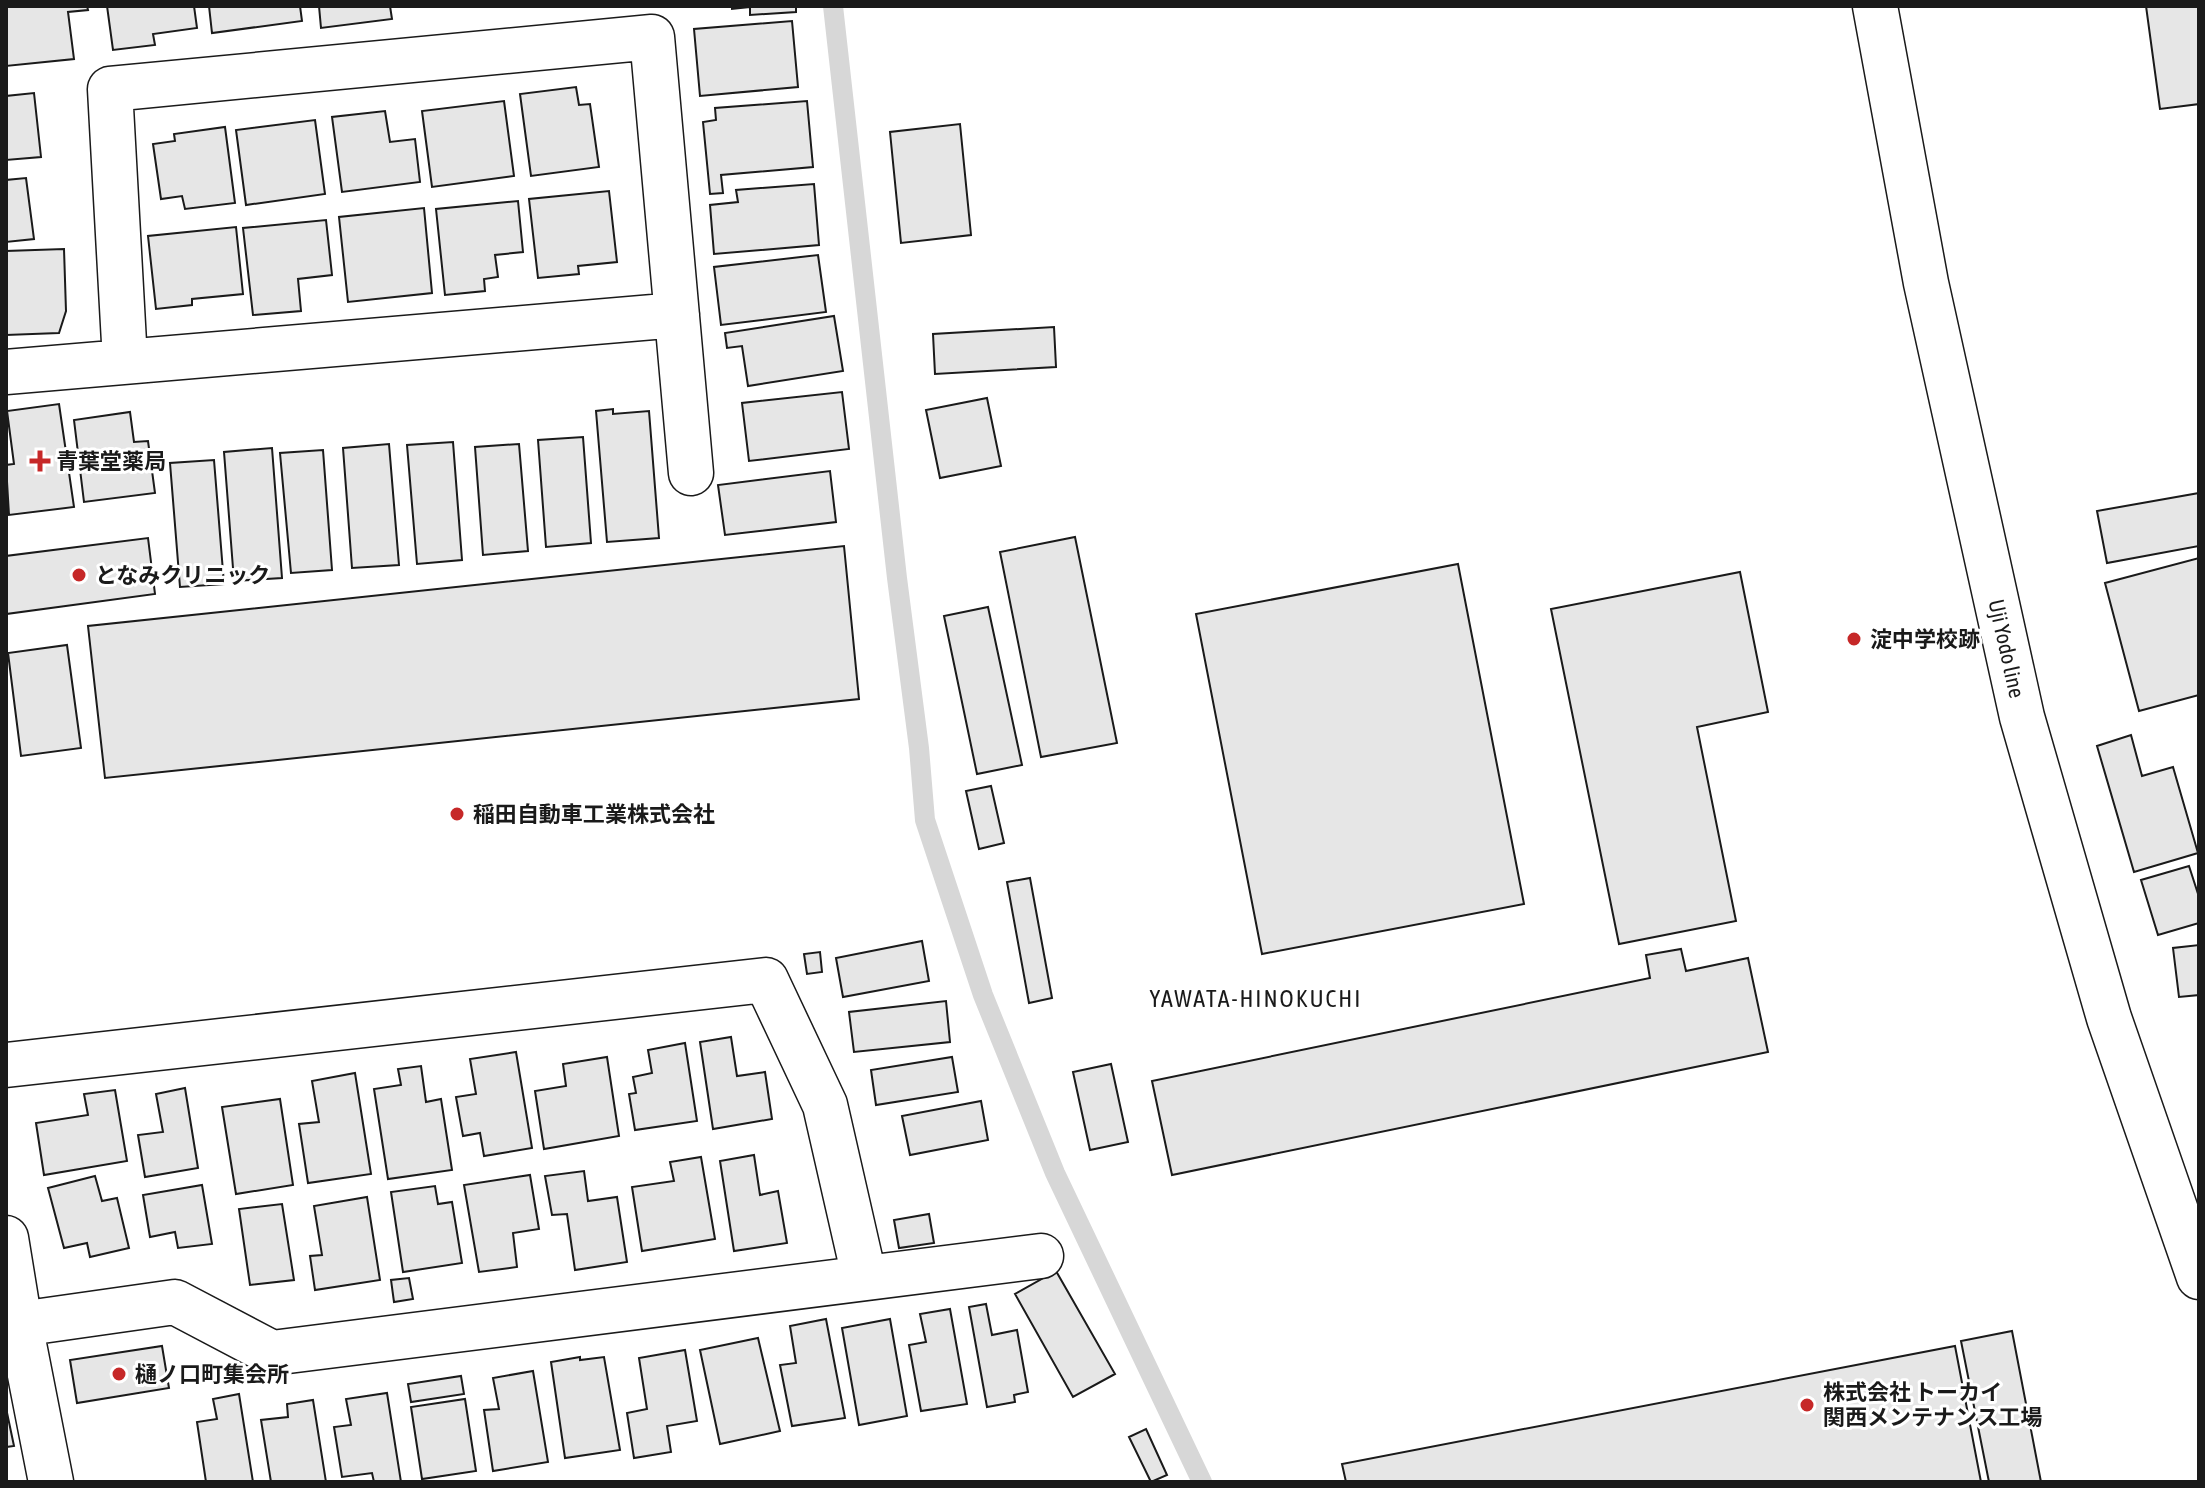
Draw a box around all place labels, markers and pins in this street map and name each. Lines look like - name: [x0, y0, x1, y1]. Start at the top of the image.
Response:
- place label: 青葉堂薬局: [56, 448, 166, 474]
- marker: 青葉堂薬局: [31, 452, 49, 470]
- place label: となみクリニック: [95, 562, 270, 588]
- marker: となみクリニック: [70, 566, 88, 584]
- place label: 淀中学校跡: [1870, 626, 1980, 652]
- marker: 淀中学校跡: [1845, 630, 1863, 648]
- place label: 稲田自動車工業株式会社: [473, 801, 715, 827]
- marker: 稲田自動車工業株式会社: [448, 805, 466, 823]
- place label: 樋ノ口町集会所: [135, 1361, 289, 1387]
- marker: 樋ノ口町集会所: [110, 1365, 128, 1383]
- place label: 株式会社 トーカイ 関西メンテナンス工場: [1823, 1379, 2043, 1430]
- marker: 株式会社 トーカイ 関西メンテナンス工場: [1798, 1396, 1816, 1414]

